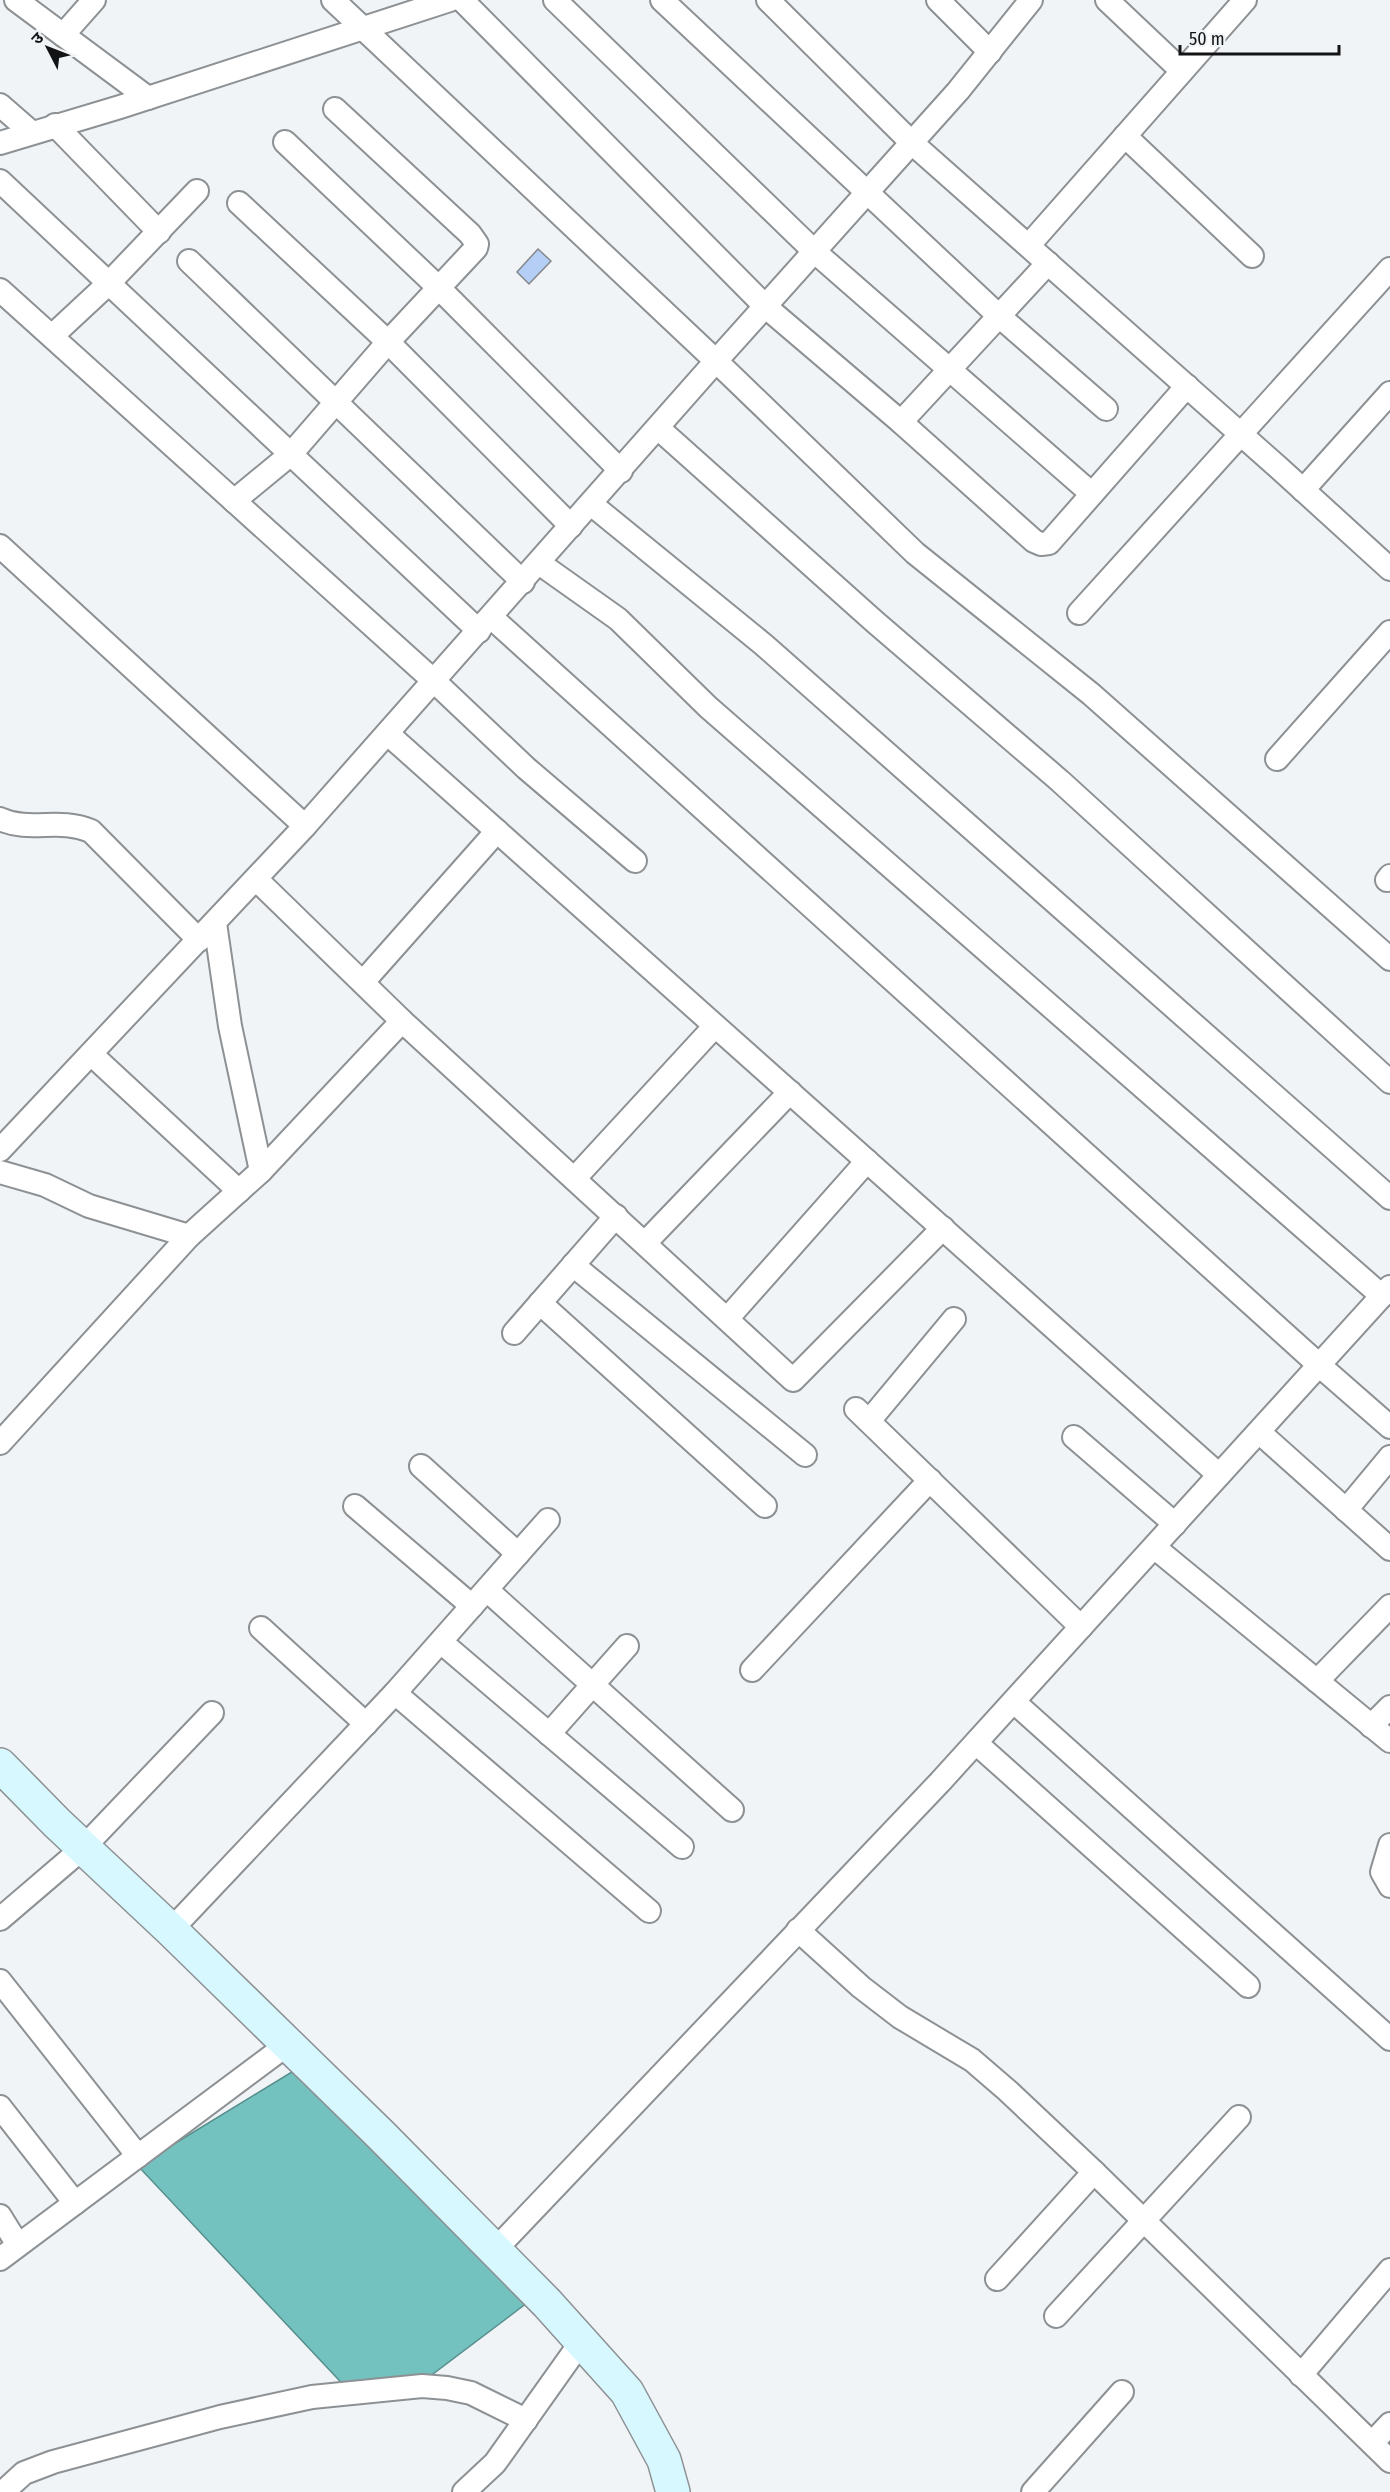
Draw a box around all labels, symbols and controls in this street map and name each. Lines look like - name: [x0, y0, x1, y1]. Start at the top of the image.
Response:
- north arrow: [18, 18, 78, 78]
- scale bar: [1180, 18, 1339, 56]
- text: उ: [27, 28, 48, 48]
- text: 50 m: [1189, 28, 1225, 50]

